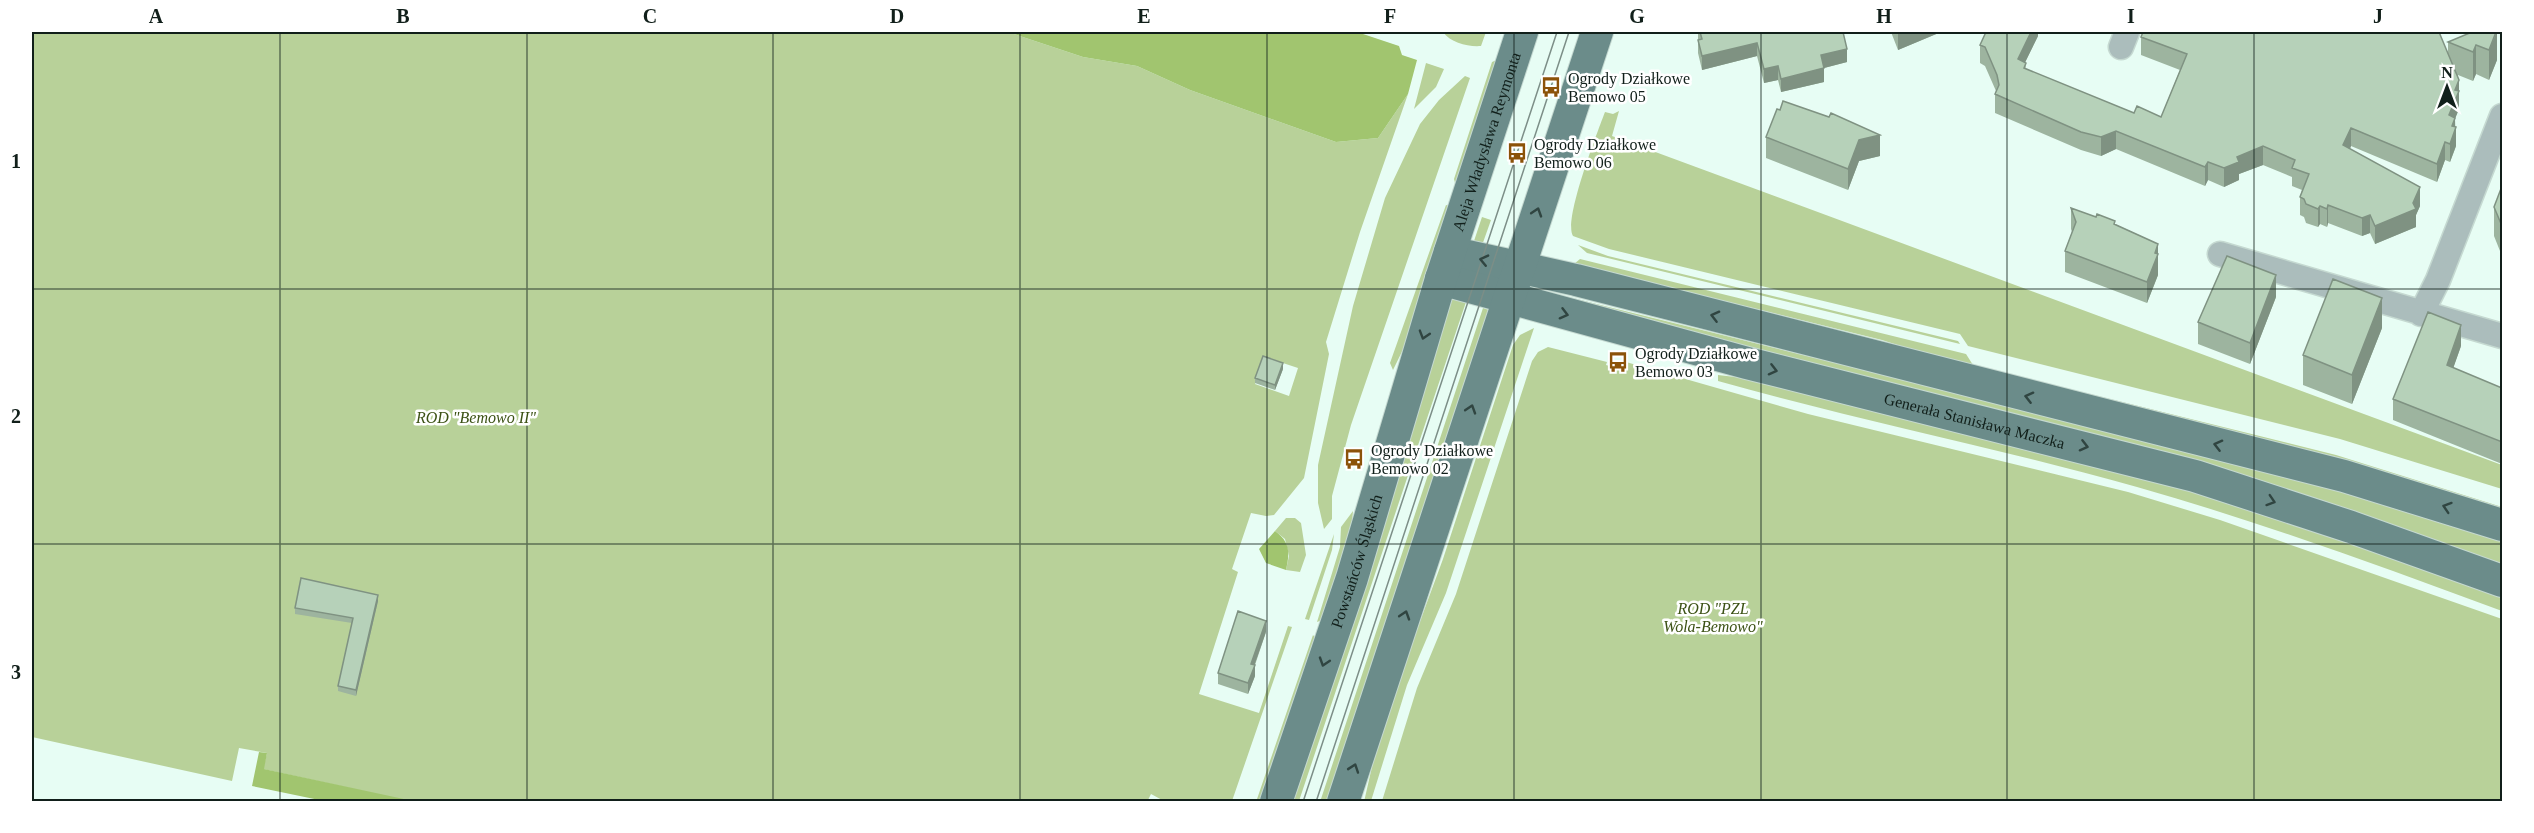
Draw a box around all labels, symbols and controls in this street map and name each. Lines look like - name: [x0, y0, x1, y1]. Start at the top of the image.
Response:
- text: A: [149, 5, 164, 27]
- text: B: [396, 5, 410, 27]
- text: C: [643, 5, 657, 27]
- text: D: [890, 5, 904, 27]
- text: E: [1137, 5, 1151, 27]
- text: F: [1384, 5, 1396, 27]
- text: G: [1629, 5, 1645, 27]
- text: H: [1876, 5, 1892, 27]
- text: I: [2127, 5, 2135, 27]
- text: J: [2373, 5, 2383, 27]
- street label: Aleja Władysława Reymonta: [1449, 50, 1523, 233]
- north arrow: [2417, 57, 2477, 117]
- text: N: [2441, 64, 2453, 81]
- place label: Ogrody Działkowe Bemowo 05: [1568, 70, 1690, 105]
- bus stop icon: Ogrody Działkowe Bemowo 05: [1539, 75, 1563, 99]
- place label: Ogrody Działkowe Bemowo 06: [1534, 136, 1656, 171]
- bus stop icon: Ogrody Działkowe Bemowo 06: [1505, 141, 1529, 165]
- text: 1: [11, 150, 21, 172]
- one-way arrow: [1530, 207, 1542, 218]
- one-way arrow: [1479, 254, 1489, 267]
- one-way arrow: [1559, 306, 1569, 319]
- one-way arrow: [1710, 310, 1720, 323]
- one-way arrow: [1419, 329, 1431, 340]
- place label: Ogrody Działkowe Bemowo 03: [1635, 345, 1757, 380]
- bus stop icon: Ogrody Działkowe Bemowo 03: [1606, 350, 1630, 374]
- one-way arrow: [1768, 362, 1778, 375]
- street label: Generała Stanisława Maczka: [1882, 389, 2067, 451]
- one-way arrow: [2024, 392, 2034, 405]
- one-way arrow: [1464, 404, 1477, 415]
- text: 2: [11, 405, 21, 427]
- park label: ROD "Bemowo II": [415, 409, 536, 426]
- one-way arrow: [2079, 439, 2089, 452]
- one-way arrow: [2214, 439, 2224, 452]
- place label: Ogrody Działkowe Bemowo 02: [1371, 442, 1493, 477]
- bus stop icon: Ogrody Działkowe Bemowo 02: [1342, 447, 1366, 471]
- street label: Powstańców Śląskich: [1327, 492, 1385, 630]
- one-way arrow: [2265, 494, 2276, 506]
- one-way arrow: [2442, 502, 2453, 514]
- park label: ROD "PZL Wola-Bemowo": [1663, 600, 1763, 635]
- one-way arrow: [1397, 610, 1410, 621]
- one-way arrow: [1319, 656, 1331, 667]
- text: 3: [11, 661, 21, 683]
- one-way arrow: [1347, 763, 1360, 774]

